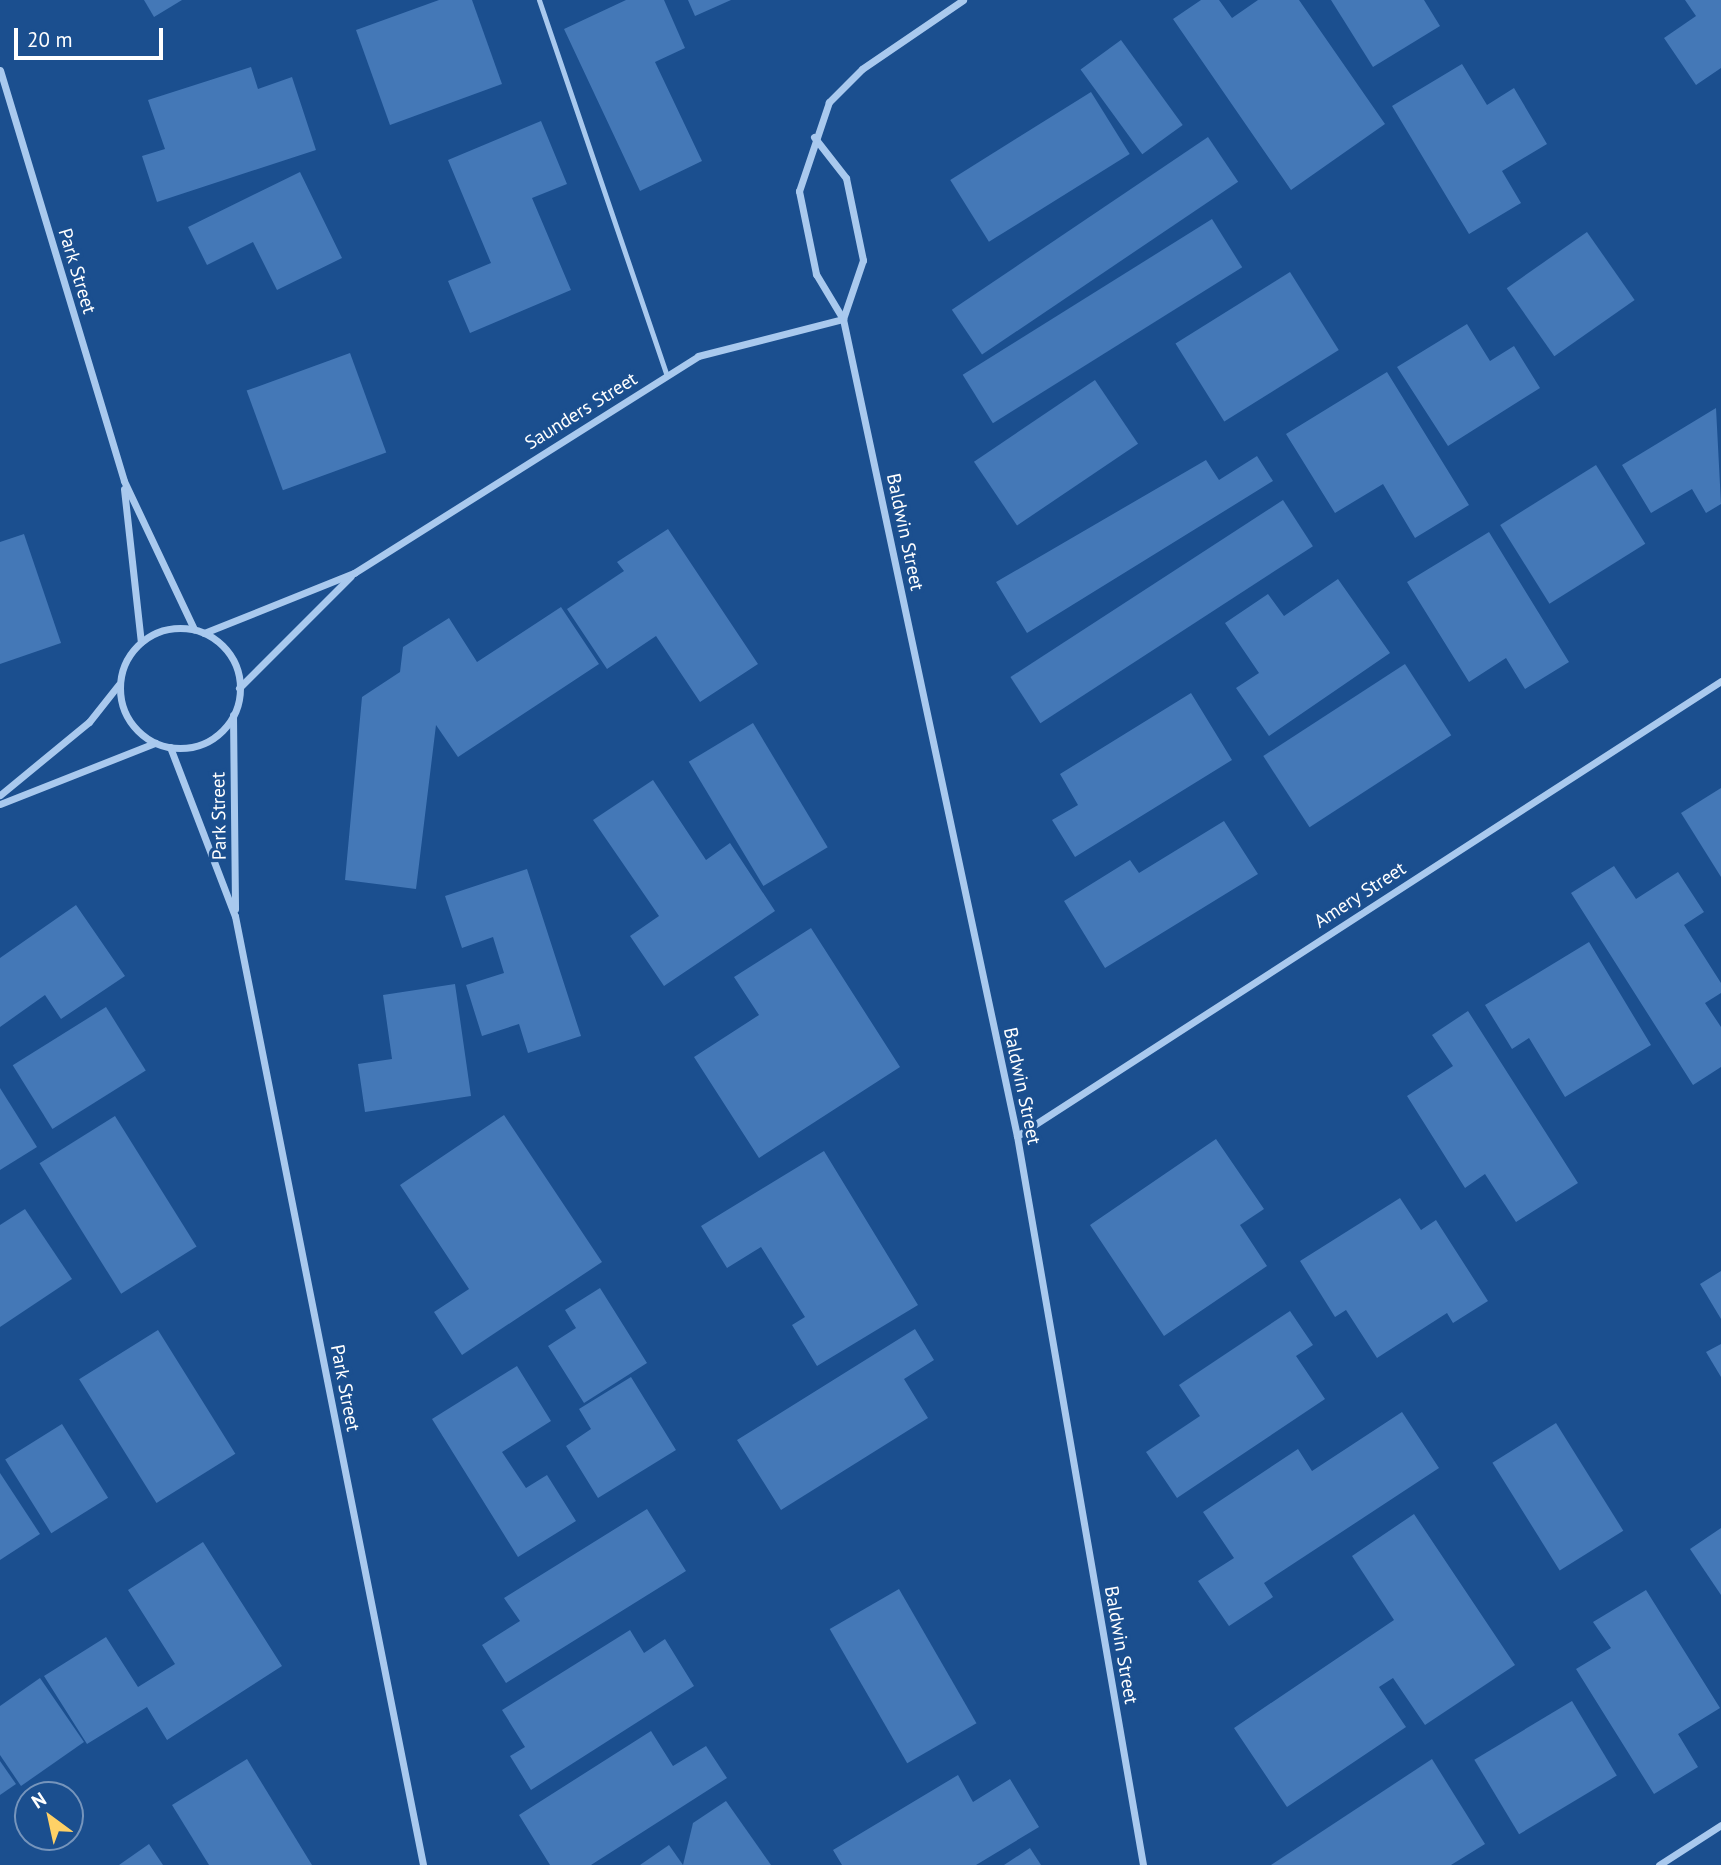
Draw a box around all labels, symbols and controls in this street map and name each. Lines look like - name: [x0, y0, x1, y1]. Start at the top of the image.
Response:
- scale bar: [18, 14, 166, 58]
- text: 20 m: [27, 26, 73, 53]
- street label: Park Street: [53, 225, 101, 317]
- street label: Saunders Street: [521, 367, 641, 455]
- street label: Baldwin Street: [881, 471, 929, 593]
- street label: Park Street: [207, 772, 231, 860]
- street label: Amery Street: [1310, 857, 1410, 933]
- street label: Baldwin Street: [998, 1025, 1046, 1147]
- street label: Park Street: [325, 1342, 365, 1434]
- street label: Baldwin Street: [1099, 1584, 1143, 1706]
- north arrow: [14, 1781, 84, 1851]
- text: N: [27, 1787, 50, 1814]

